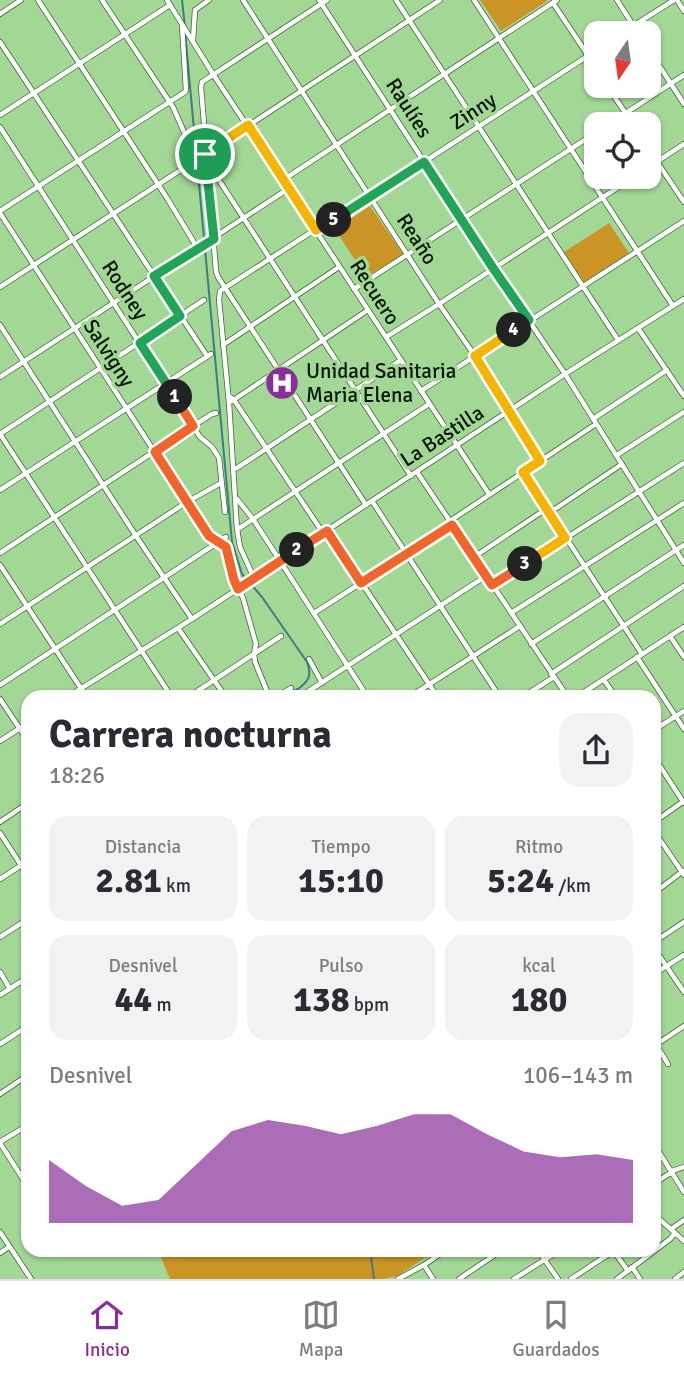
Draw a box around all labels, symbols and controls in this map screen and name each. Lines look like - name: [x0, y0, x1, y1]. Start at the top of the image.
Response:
- north arrow: [584, 21, 662, 98]
- map controls: [584, 21, 661, 189]
- street label: Raulíes: [380, 73, 438, 143]
- street label: Zinny: [445, 86, 501, 135]
- button: locate: [584, 112, 661, 189]
- pin: [175, 124, 235, 184]
- icon: arrive: [186, 135, 224, 173]
- pin: 5: [316, 202, 352, 238]
- text: 5: [328, 207, 339, 231]
- street label: Reaño: [391, 208, 443, 270]
- street label: Recuero: [344, 254, 406, 330]
- street label: Rodney: [96, 255, 154, 325]
- pin: 4: [496, 312, 532, 348]
- street label: Salvigny: [78, 314, 140, 392]
- text: 4: [508, 317, 519, 341]
- place label: Unidad Sanitaria Maria Elena: [306, 358, 456, 408]
- hospital icon: Unidad Sanitaria Maria Elena: [263, 364, 301, 402]
- pin: 1: [158, 380, 192, 414]
- text: 1: [169, 384, 180, 408]
- street label: La Bastilla: [395, 399, 489, 473]
- pin: 2: [280, 532, 314, 568]
- text: 2: [291, 537, 302, 561]
- pin: 3: [508, 546, 542, 582]
- text: 3: [519, 551, 530, 575]
- text: Carrera nocturna: [49, 711, 332, 758]
- button: share: [559, 713, 633, 787]
- text: 18:26: [49, 761, 105, 790]
- text: Distancia: [105, 835, 181, 859]
- text: Tiempo: [311, 835, 371, 859]
- text: Ritmo: [515, 835, 563, 859]
- text: 2.81: [95, 859, 162, 902]
- text: 15:10: [298, 859, 384, 902]
- text: 5:24: [487, 859, 554, 902]
- text: km: [162, 874, 191, 898]
- text: /km: [554, 874, 591, 898]
- text: Desnivel: [109, 954, 177, 978]
- text: Pulso: [319, 954, 363, 978]
- text: kcal: [522, 954, 556, 978]
- text: 44: [114, 978, 152, 1021]
- text: 138: [293, 978, 350, 1021]
- text: 180: [511, 978, 567, 1021]
- text: m: [152, 993, 172, 1017]
- text: bpm: [350, 993, 389, 1017]
- text: Desnivel: [49, 1061, 132, 1090]
- text: 106–143 m: [523, 1061, 633, 1090]
- tab: Inicio: [85, 1296, 130, 1362]
- tab: Mapa: [299, 1296, 343, 1362]
- tab: Guardados: [513, 1296, 599, 1362]

